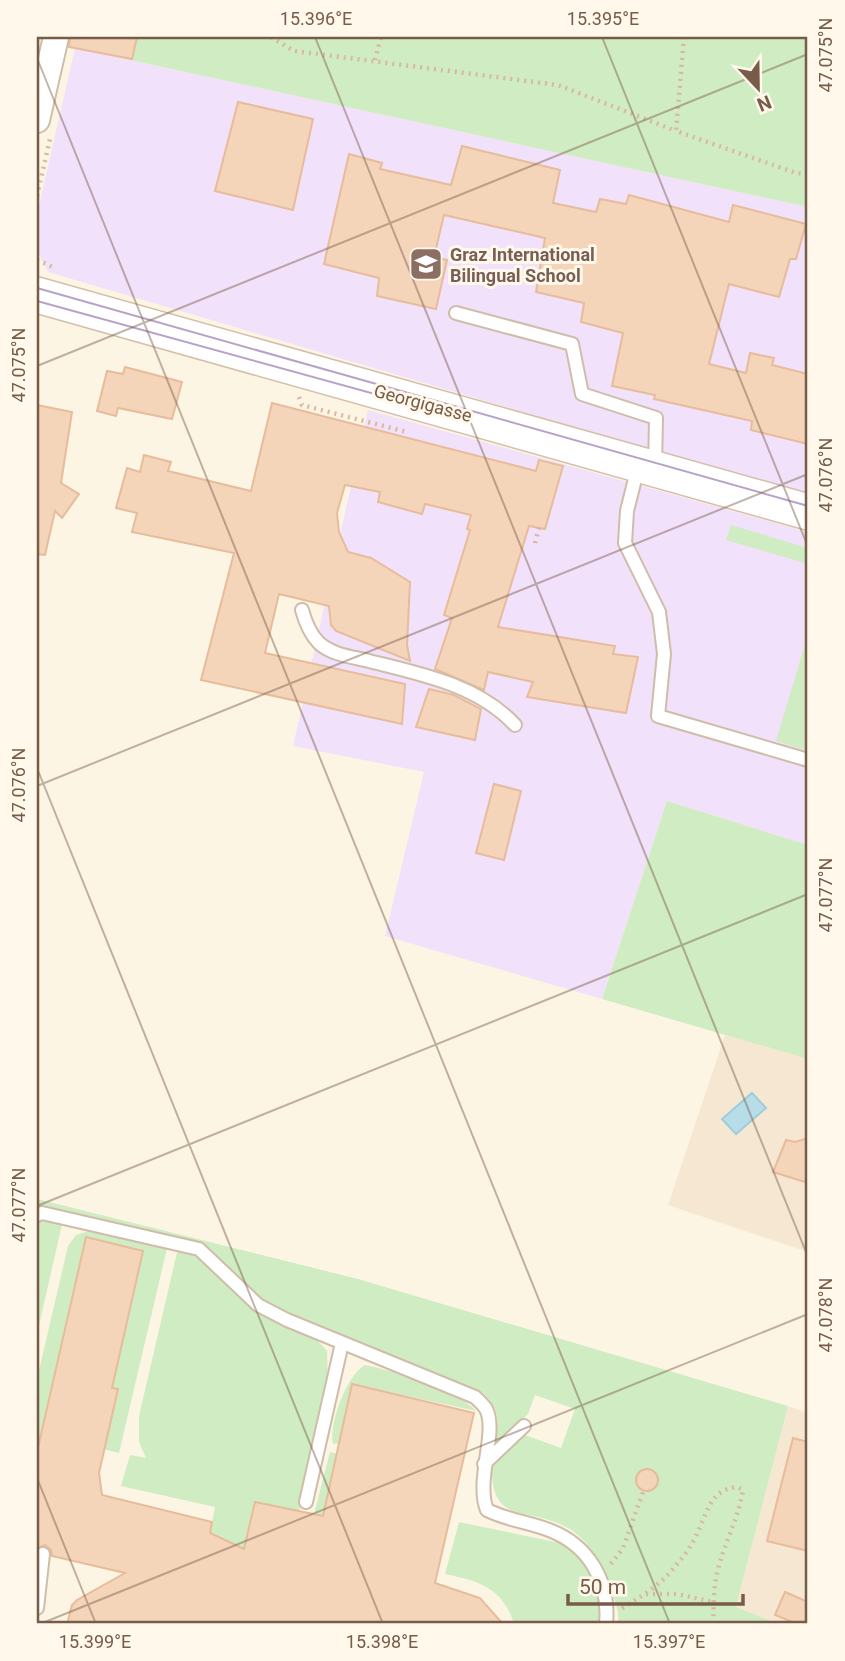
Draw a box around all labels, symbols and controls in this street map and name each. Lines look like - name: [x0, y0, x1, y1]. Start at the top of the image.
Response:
- text: 15.396°E: [280, 8, 352, 29]
- text: 15.395°E: [567, 8, 639, 29]
- text: 47.075°N: [815, 18, 836, 92]
- north arrow: [722, 52, 792, 122]
- text: N: [754, 90, 775, 116]
- place label: Graz International Bilingual School: [450, 244, 595, 286]
- school or university icon: Graz International Bilingual School: [407, 245, 445, 283]
- text: 47.075°N: [8, 328, 29, 402]
- street label: Georgigasse: [372, 380, 474, 426]
- text: 47.076°N: [815, 438, 836, 512]
- text: 47.076°N: [8, 748, 29, 822]
- text: 47.077°N: [815, 858, 836, 932]
- text: 47.077°N: [8, 1168, 29, 1242]
- text: 47.078°N: [815, 1278, 836, 1352]
- scale bar: [568, 1563, 744, 1607]
- text: 50 m: [579, 1575, 626, 1599]
- text: 15.399°E: [59, 1631, 131, 1652]
- text: 15.398°E: [346, 1631, 418, 1652]
- text: 15.397°E: [633, 1631, 705, 1652]

